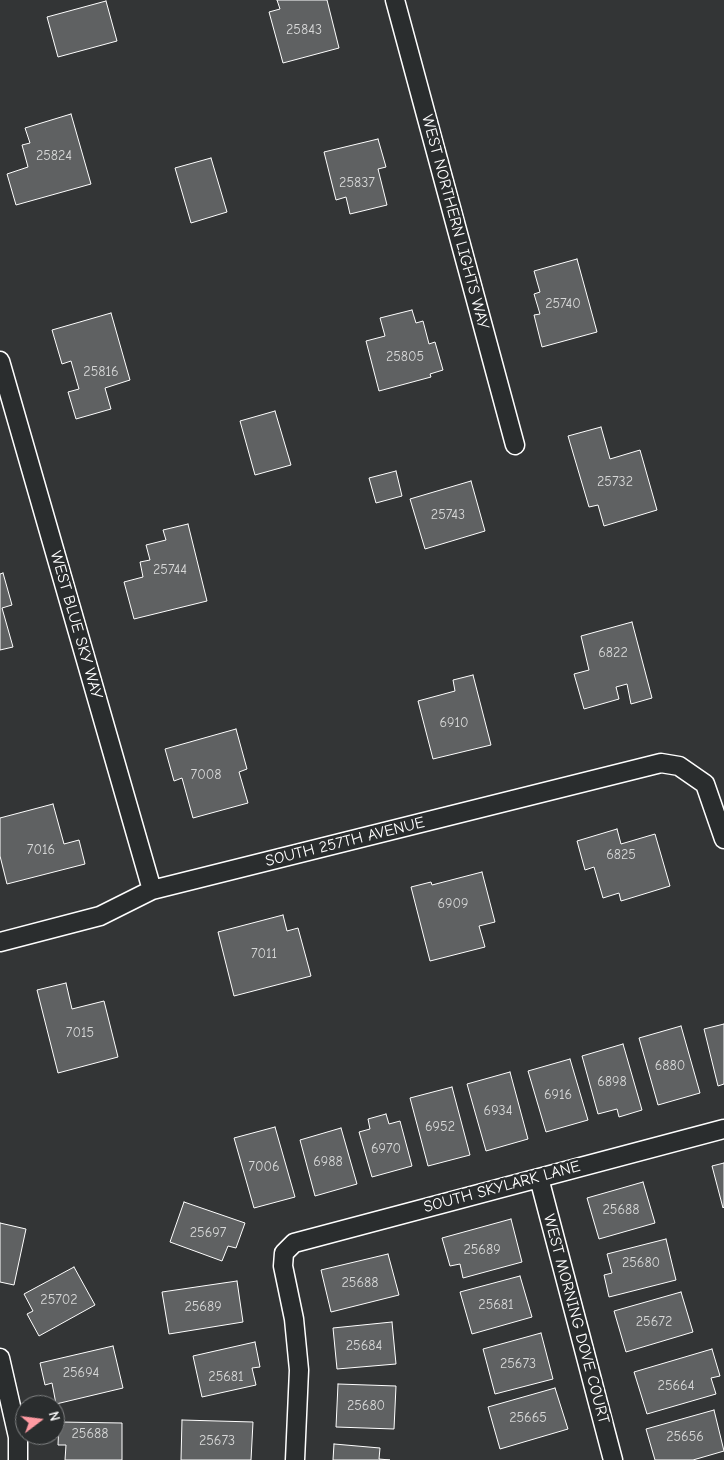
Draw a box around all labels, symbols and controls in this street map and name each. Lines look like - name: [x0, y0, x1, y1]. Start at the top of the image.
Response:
- house number: 25843: [286, 22, 322, 38]
- street label: WEST NORTHERN LIGHTS WAY: [417, 112, 493, 332]
- house number: 25824: [36, 148, 72, 164]
- house number: 25837: [339, 175, 375, 191]
- house number: 25740: [545, 296, 581, 312]
- house number: 25805: [386, 349, 424, 365]
- house number: 25816: [83, 364, 119, 380]
- house number: 25732: [597, 474, 633, 490]
- house number: 25743: [431, 507, 465, 523]
- street label: WEST BLUE SKY WAY: [46, 549, 106, 701]
- house number: 25744: [153, 562, 187, 578]
- house number: 6822: [598, 645, 628, 661]
- house number: 6910: [439, 715, 469, 731]
- house number: 7008: [191, 767, 221, 783]
- street label: SOUTH 257TH AVENUE: [263, 813, 427, 871]
- house number: 7016: [27, 842, 55, 858]
- house number: 6825: [606, 847, 636, 863]
- house number: 6909: [438, 896, 468, 912]
- house number: 7011: [251, 946, 277, 962]
- house number: 7015: [66, 1025, 94, 1041]
- house number: 6880: [655, 1058, 685, 1074]
- house number: 6898: [597, 1074, 627, 1090]
- house number: 6916: [544, 1087, 572, 1103]
- house number: 6934: [484, 1103, 512, 1119]
- house number: 6952: [425, 1119, 455, 1135]
- house number: 6970: [371, 1141, 401, 1157]
- house number: 6988: [313, 1154, 343, 1170]
- street label: SOUTH SKYLARK LANE: [422, 1157, 582, 1217]
- house number: 7006: [248, 1159, 280, 1175]
- house number: 25688: [603, 1202, 639, 1218]
- street label: WEST MORNING DOVE COURT: [539, 1212, 613, 1426]
- house number: 25697: [190, 1225, 226, 1241]
- house number: 25689: [463, 1242, 501, 1258]
- house number: 25680: [622, 1255, 660, 1271]
- house number: 25688: [342, 1275, 378, 1291]
- house number: 25702: [40, 1292, 78, 1308]
- house number: 25681: [478, 1297, 514, 1313]
- house number: 25689: [184, 1299, 222, 1315]
- house number: 25672: [636, 1314, 672, 1330]
- house number: 25684: [346, 1338, 382, 1354]
- house number: 25673: [500, 1356, 536, 1372]
- house number: 25694: [63, 1365, 99, 1381]
- house number: 25681: [208, 1369, 244, 1385]
- house number: 25664: [658, 1378, 694, 1394]
- north arrow: [15, 1395, 65, 1445]
- house number: 25680: [347, 1398, 385, 1414]
- text: N: [45, 1410, 63, 1423]
- house number: 25665: [509, 1410, 547, 1426]
- house number: 25688: [72, 1426, 108, 1442]
- house number: 25656: [666, 1429, 704, 1445]
- house number: 25673: [199, 1433, 235, 1449]

